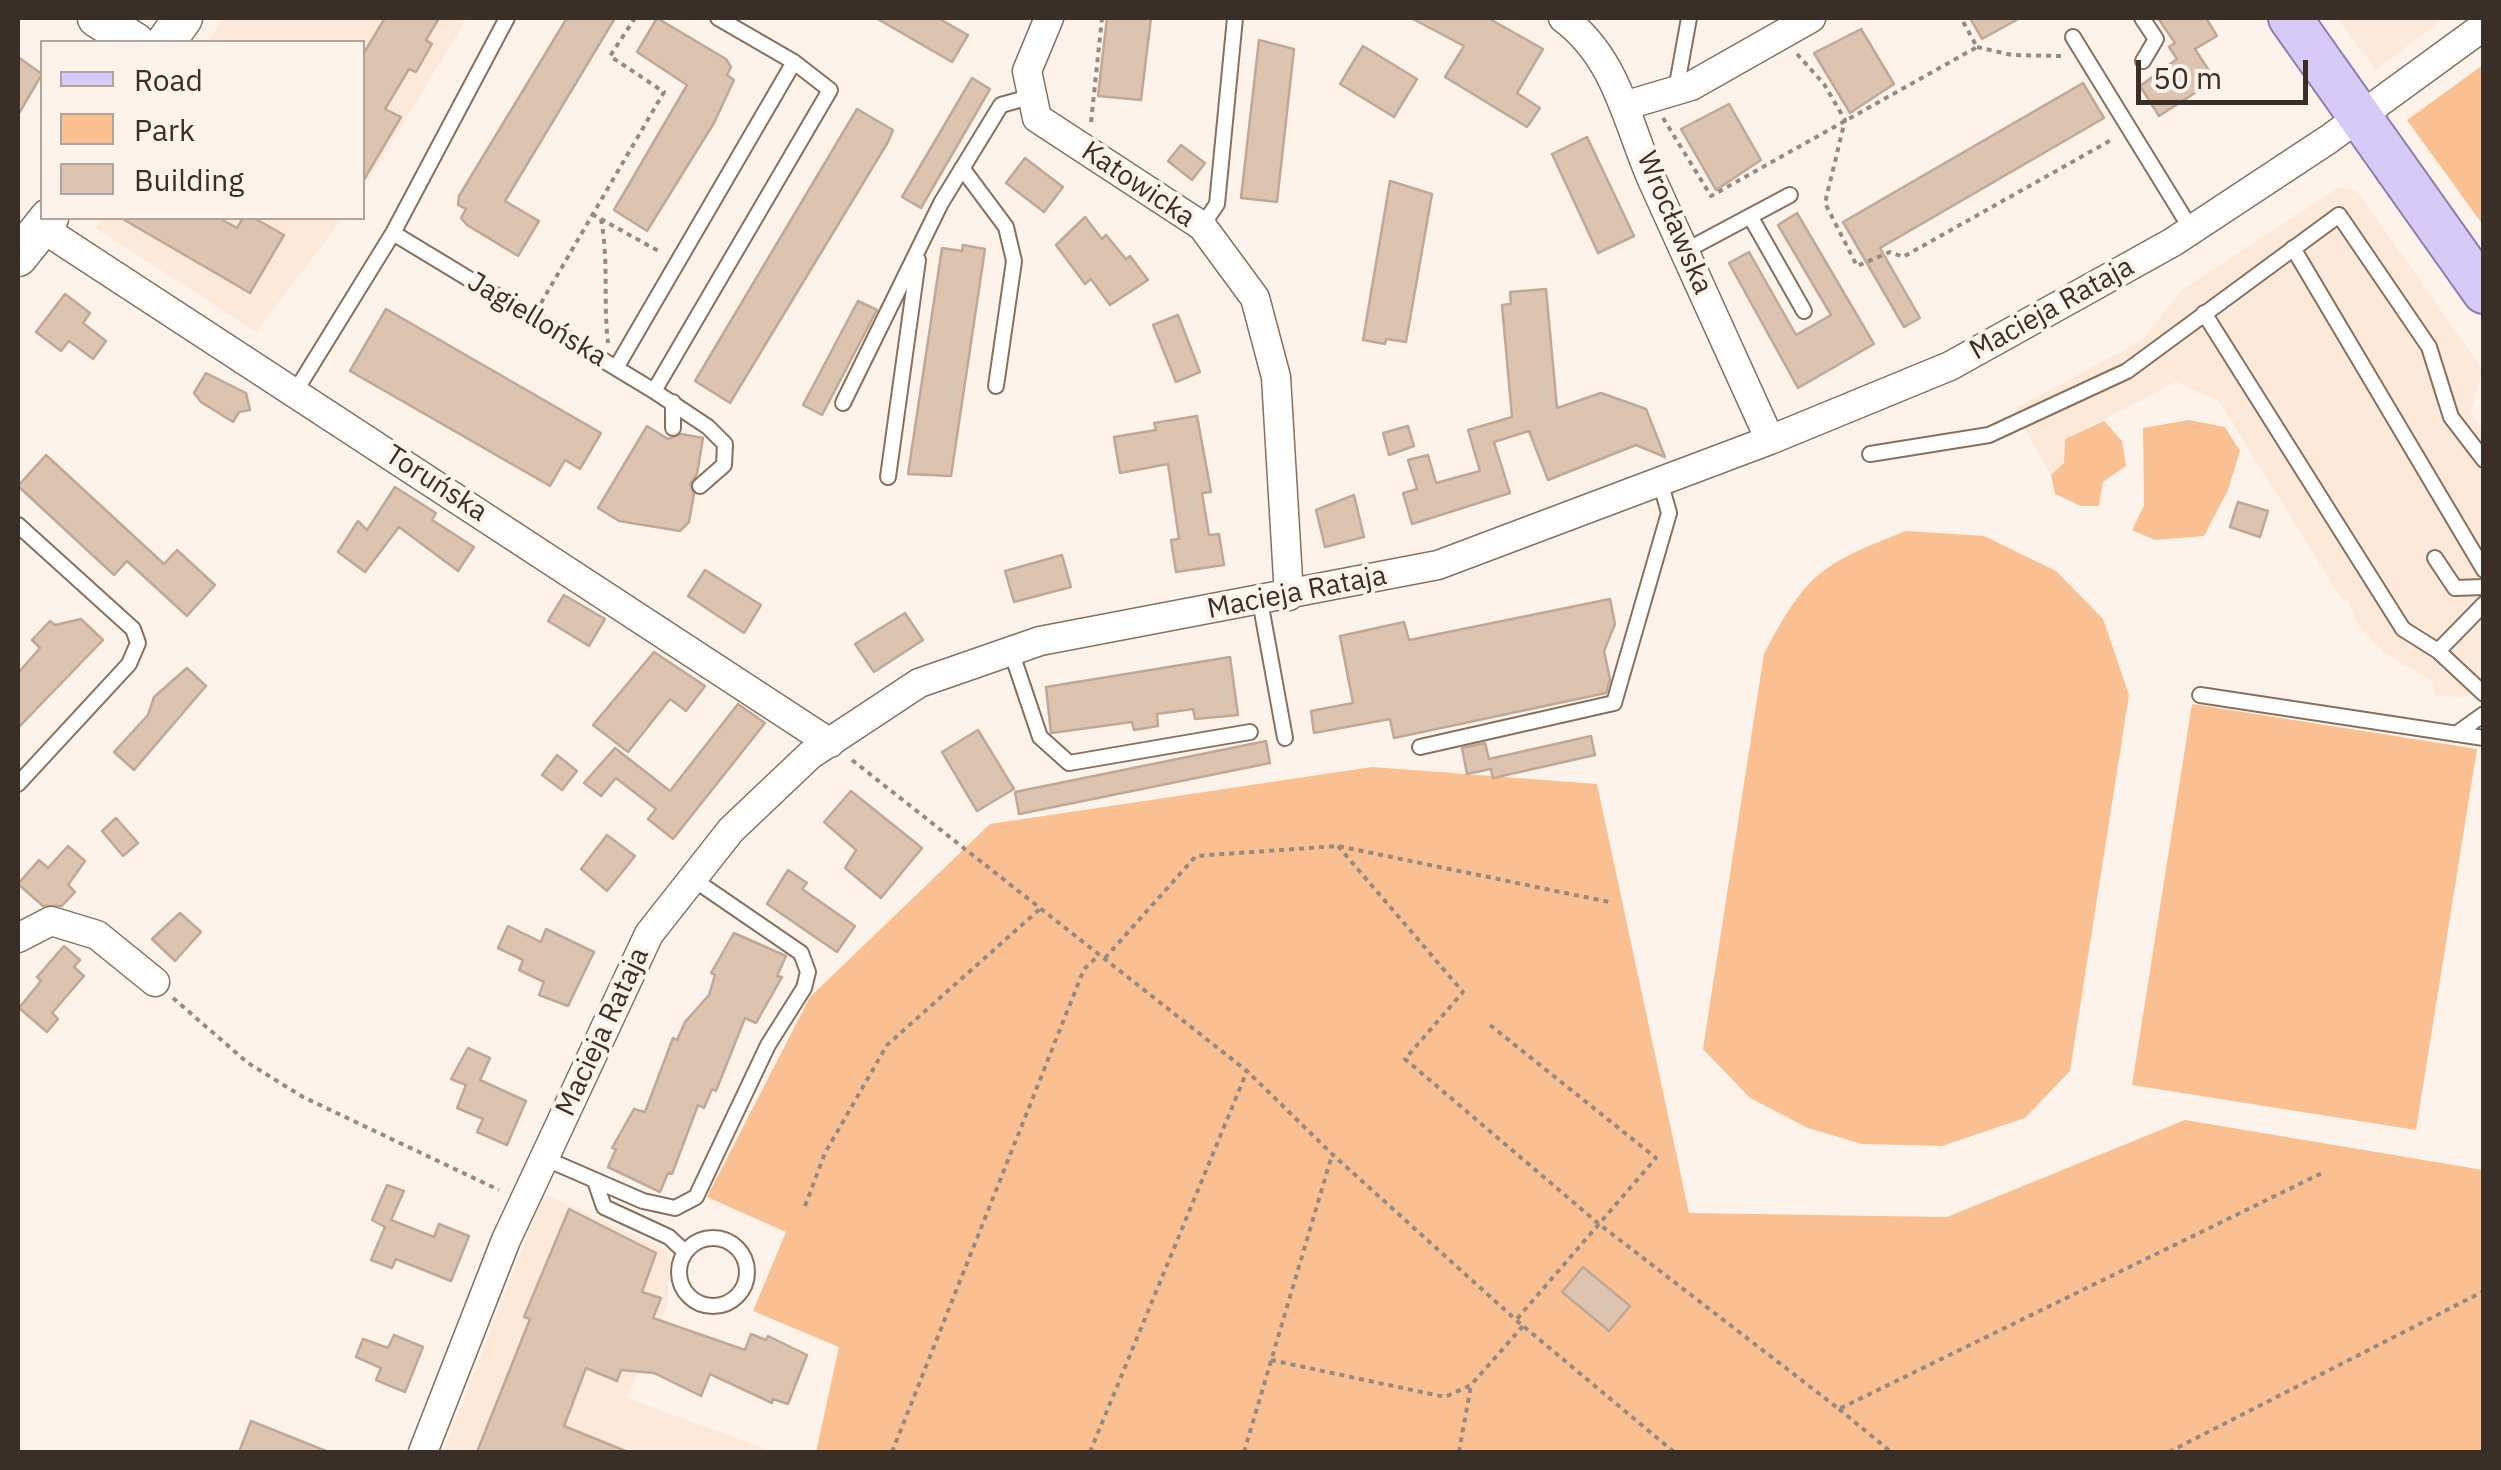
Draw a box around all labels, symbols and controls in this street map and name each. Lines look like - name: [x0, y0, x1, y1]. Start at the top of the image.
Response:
- legend: [40, 40, 365, 220]
- scale bar: [2141, 40, 2314, 102]
- text: 50 m: [2153, 58, 2222, 97]
- text: Road: [134, 60, 203, 99]
- text: Park: [134, 110, 195, 149]
- street label: Katowicka: [1075, 135, 1201, 235]
- street label: Wrocławska: [1629, 147, 1719, 299]
- text: Building: [134, 160, 244, 199]
- street label: Macieja Rataja: [1964, 250, 2140, 368]
- street label: Jagiellońska: [461, 265, 613, 375]
- street label: Toruńska: [379, 439, 493, 529]
- street label: Macieja Rataja: [1204, 559, 1390, 627]
- street label: Macieja Rataja: [549, 942, 657, 1122]

